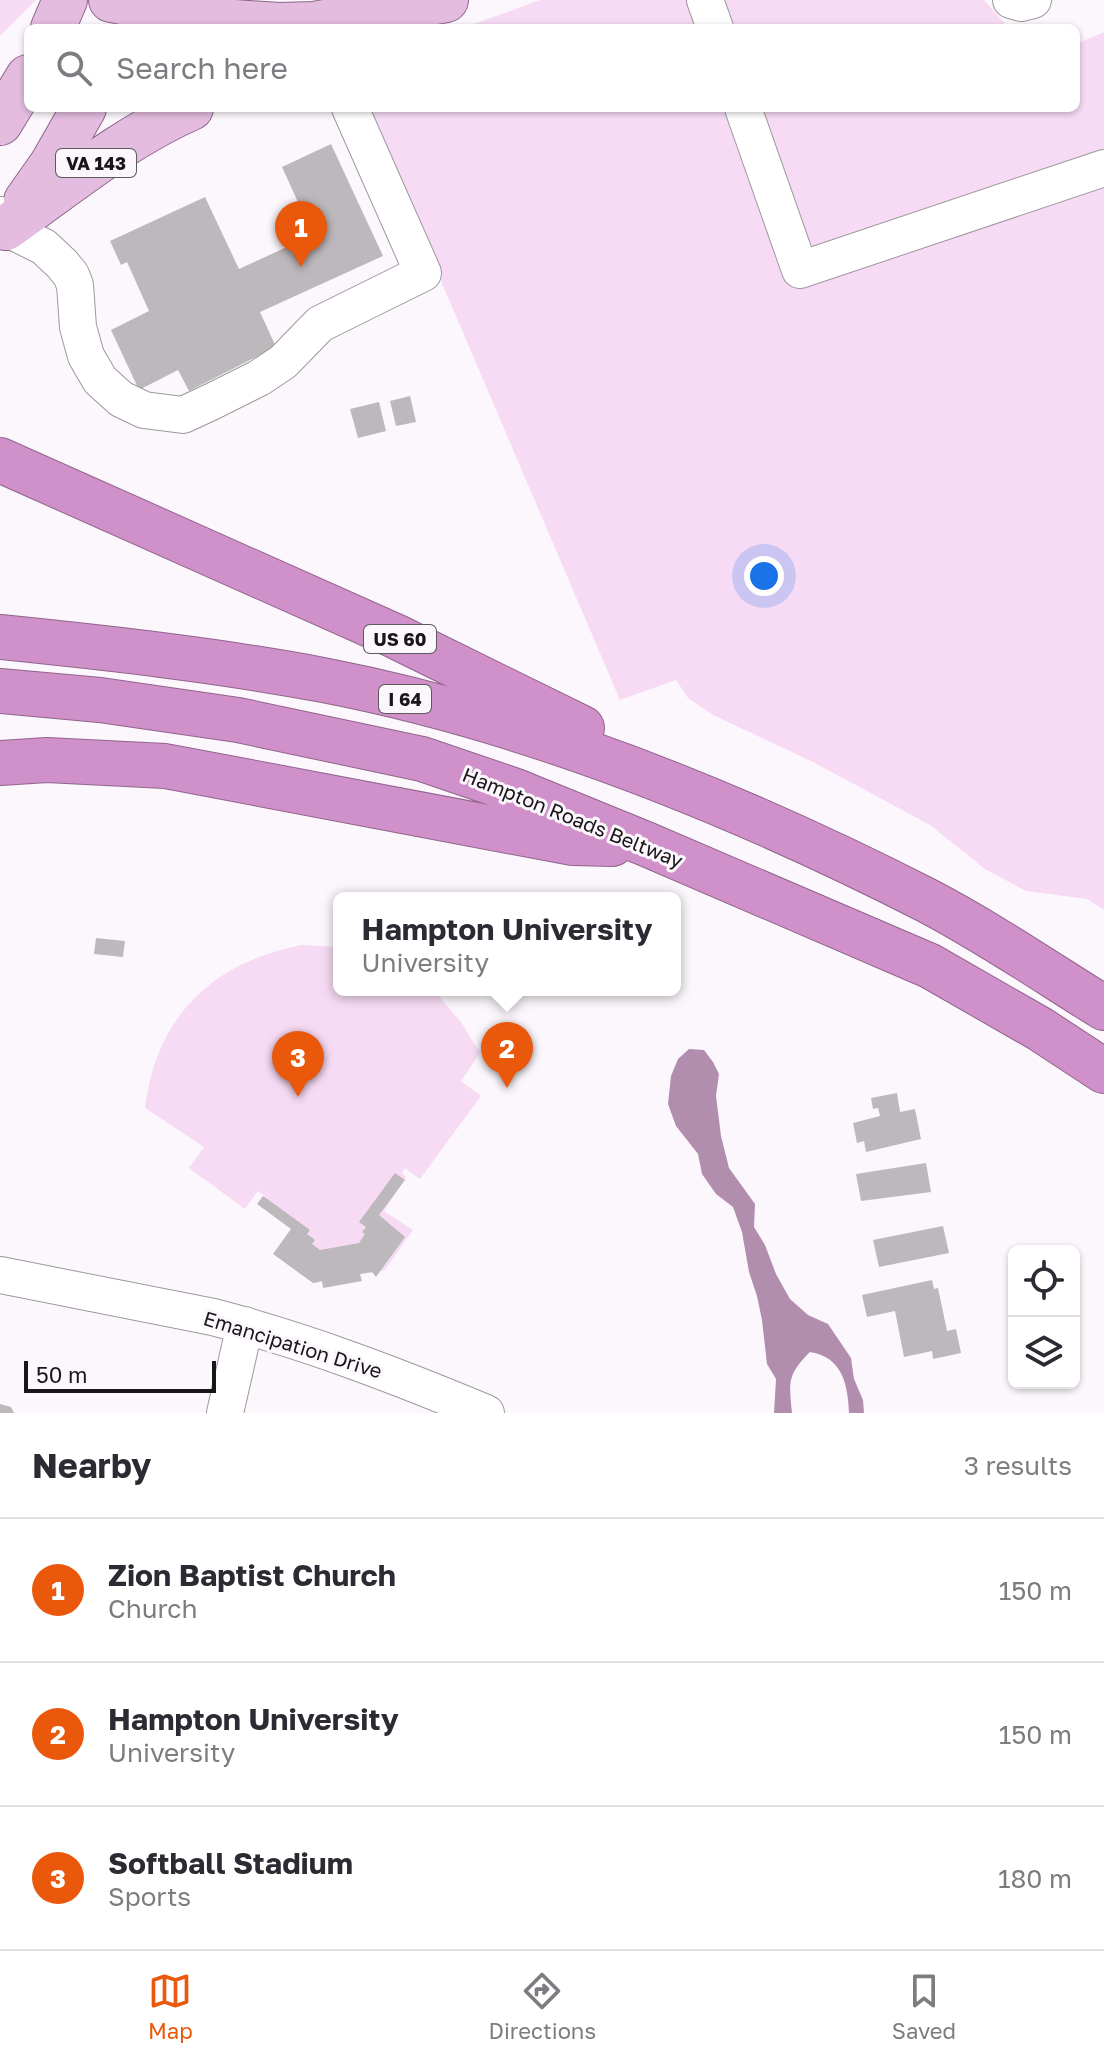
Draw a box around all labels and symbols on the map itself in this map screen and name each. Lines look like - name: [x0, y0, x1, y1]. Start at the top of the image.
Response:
- road number: VA 143: [56, 149, 136, 177]
- pin: 1: [275, 201, 327, 267]
- your location: [744, 556, 784, 596]
- road number: US 60: [364, 625, 436, 653]
- road number: I 64: [379, 685, 431, 713]
- street label: Hampton Roads Beltway: [459, 762, 687, 872]
- pin: 2: [481, 1022, 533, 1088]
- pin: 3: [272, 1031, 324, 1097]
- street label: Emancipation Drive: [201, 1305, 385, 1383]
- scale bar: [24, 1357, 216, 1393]

